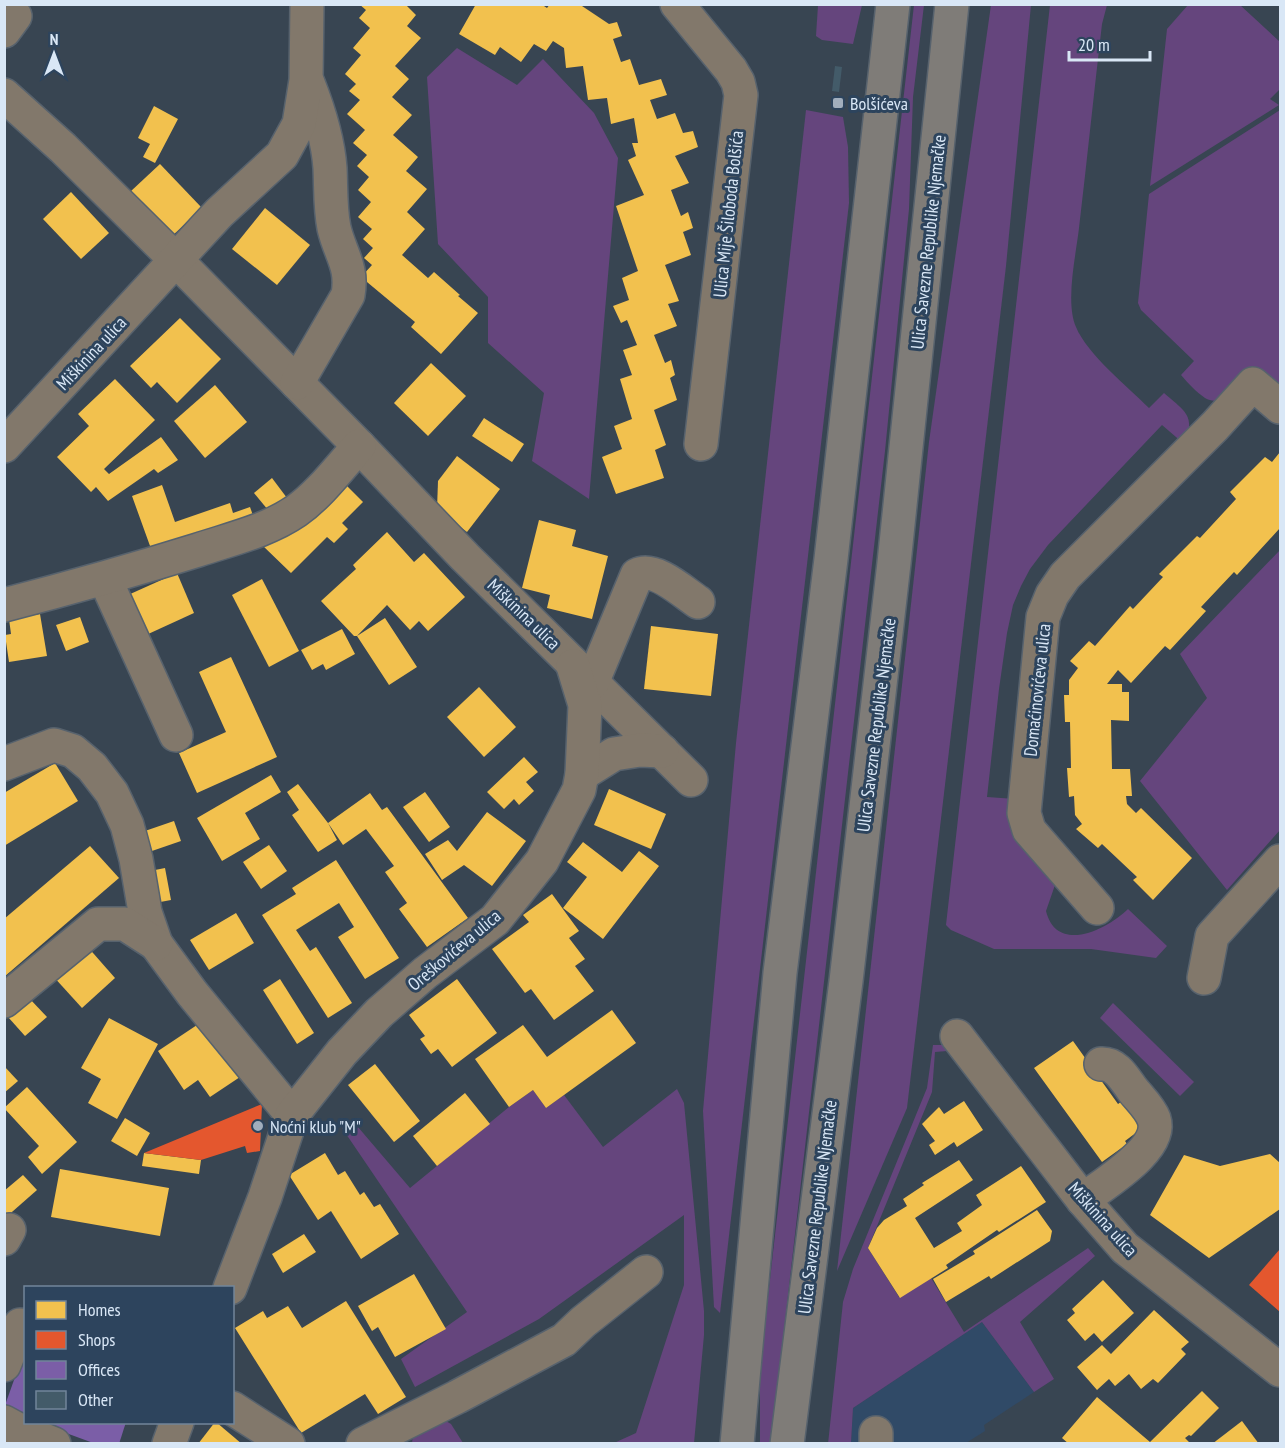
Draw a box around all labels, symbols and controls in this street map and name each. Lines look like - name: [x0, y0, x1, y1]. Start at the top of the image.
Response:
- north arrow: [24, 24, 84, 84]
- scale bar: [1069, 24, 1150, 62]
- text: N: [50, 29, 58, 49]
- text: 20 m: [1078, 33, 1110, 56]
- place label: Bolšićeva: [850, 92, 908, 115]
- marker: Bolšićeva: [831, 96, 845, 110]
- street label: Ulica Mije Šiloboda Bolšića: [708, 130, 748, 298]
- street label: Ulica Savezne Republike Njemačke: [905, 134, 951, 350]
- street label: Miškinina ulica: [51, 311, 131, 395]
- street label: Miškinina ulica: [483, 574, 565, 654]
- street label: Ulica Savezne Republike Njemačke: [851, 617, 901, 833]
- street label: Domaćinovićeva ulica: [1019, 622, 1055, 758]
- street label: Oreškovićeva ulica: [403, 904, 505, 996]
- street label: Ulica Savezne Republike Njemačke: [792, 1099, 842, 1315]
- place label: Noćni klub "M": [270, 1115, 361, 1138]
- marker: Noćni klub "M": [251, 1119, 265, 1133]
- street label: Miškinina ulica: [1063, 1177, 1143, 1261]
- legend: [24, 1286, 234, 1424]
- text: Homes: [78, 1298, 121, 1321]
- text: Shops: [78, 1328, 115, 1351]
- text: Offices: [78, 1358, 120, 1381]
- text: Other: [78, 1388, 113, 1411]

